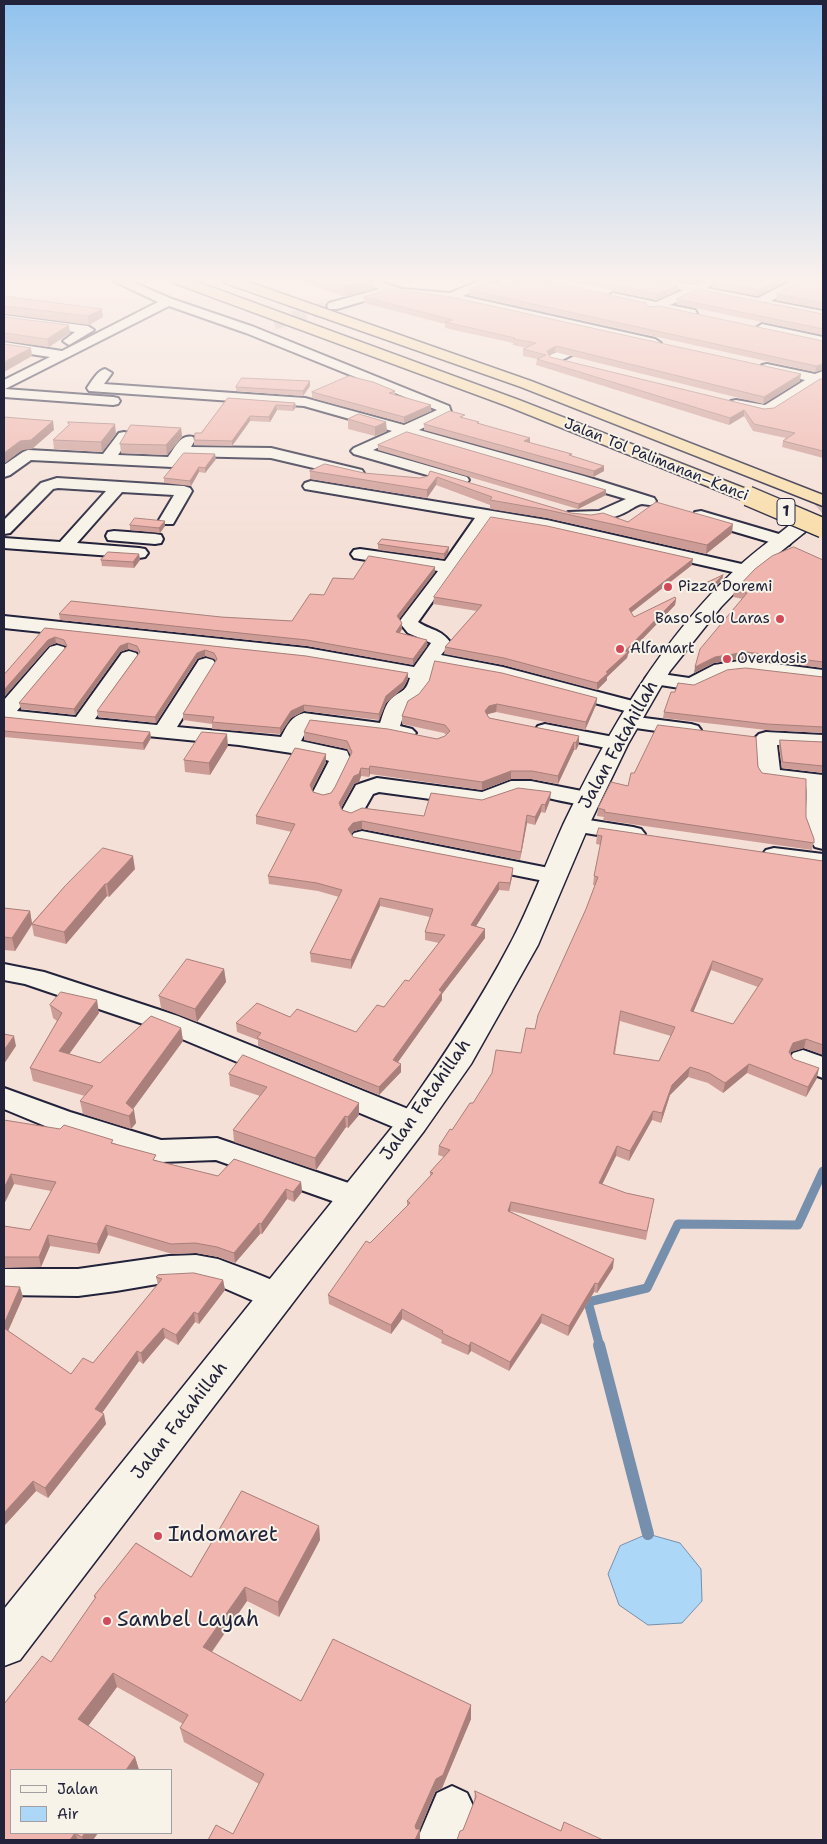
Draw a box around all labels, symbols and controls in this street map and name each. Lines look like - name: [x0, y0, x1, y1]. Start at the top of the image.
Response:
- street label: Jalan Tol Palimanan–Kanci: [561, 415, 751, 505]
- road number: 1: [777, 498, 795, 526]
- place label: Pizza Doremi: [678, 578, 772, 596]
- marker: Pizza Doremi: [662, 581, 674, 593]
- place label: Baso Solo Laras: [655, 610, 770, 628]
- marker: Baso Solo Laras: [774, 613, 786, 625]
- place label: Alfamart: [630, 640, 694, 658]
- marker: Alfamart: [614, 643, 626, 655]
- place label: Overdosis: [737, 650, 807, 668]
- marker: Overdosis: [721, 653, 733, 665]
- street label: Jalan Fatahillah: [575, 677, 663, 813]
- street label: Jalan Fatahillah: [376, 1035, 476, 1165]
- street label: Jalan Fatahillah: [127, 1358, 233, 1484]
- place label: Indomaret: [168, 1523, 278, 1549]
- marker: Indomaret: [152, 1530, 164, 1542]
- place label: Sambel Layah: [117, 1608, 259, 1634]
- marker: Sambel Layah: [101, 1615, 113, 1627]
- legend: [10, 1769, 172, 1834]
- text: Jalan: [57, 1779, 98, 1799]
- text: Air: [57, 1804, 79, 1824]

